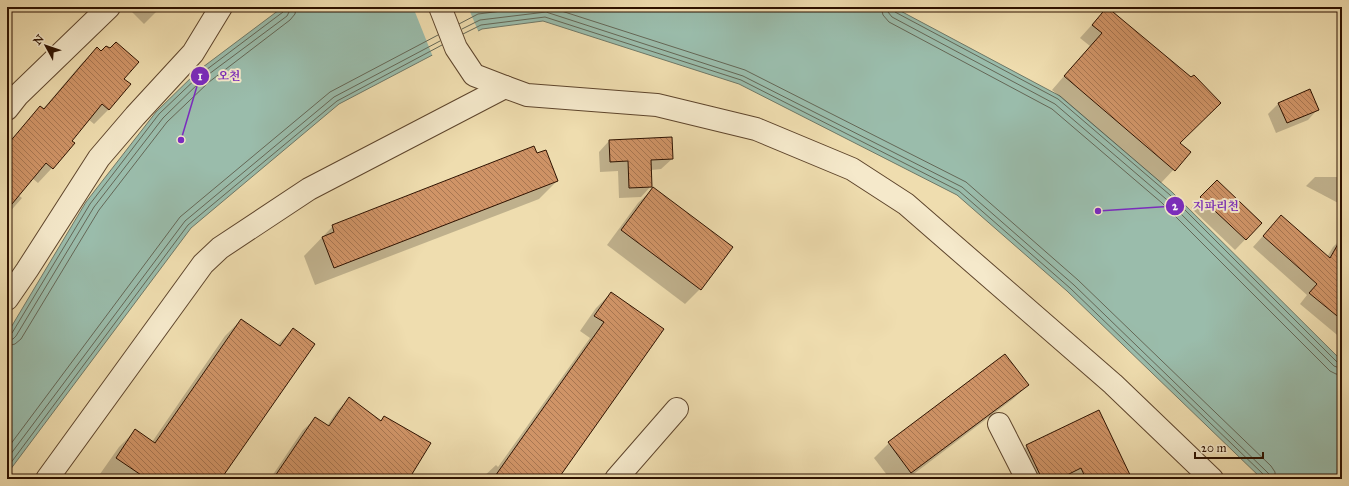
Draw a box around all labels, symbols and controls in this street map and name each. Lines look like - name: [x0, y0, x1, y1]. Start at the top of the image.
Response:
- north arrow: [26, 26, 66, 66]
- text: N: [31, 32, 47, 48]
- callout: 오천: [190, 64, 249, 88]
- text: 1: [198, 69, 203, 83]
- text: 오천: [217, 69, 241, 83]
- callout: 지파리천: [1165, 194, 1248, 218]
- text: 2: [1172, 199, 1179, 213]
- text: 지파리천: [1193, 199, 1239, 213]
- scale bar: [1195, 434, 1263, 460]
- text: 20 m: [1201, 441, 1227, 455]

